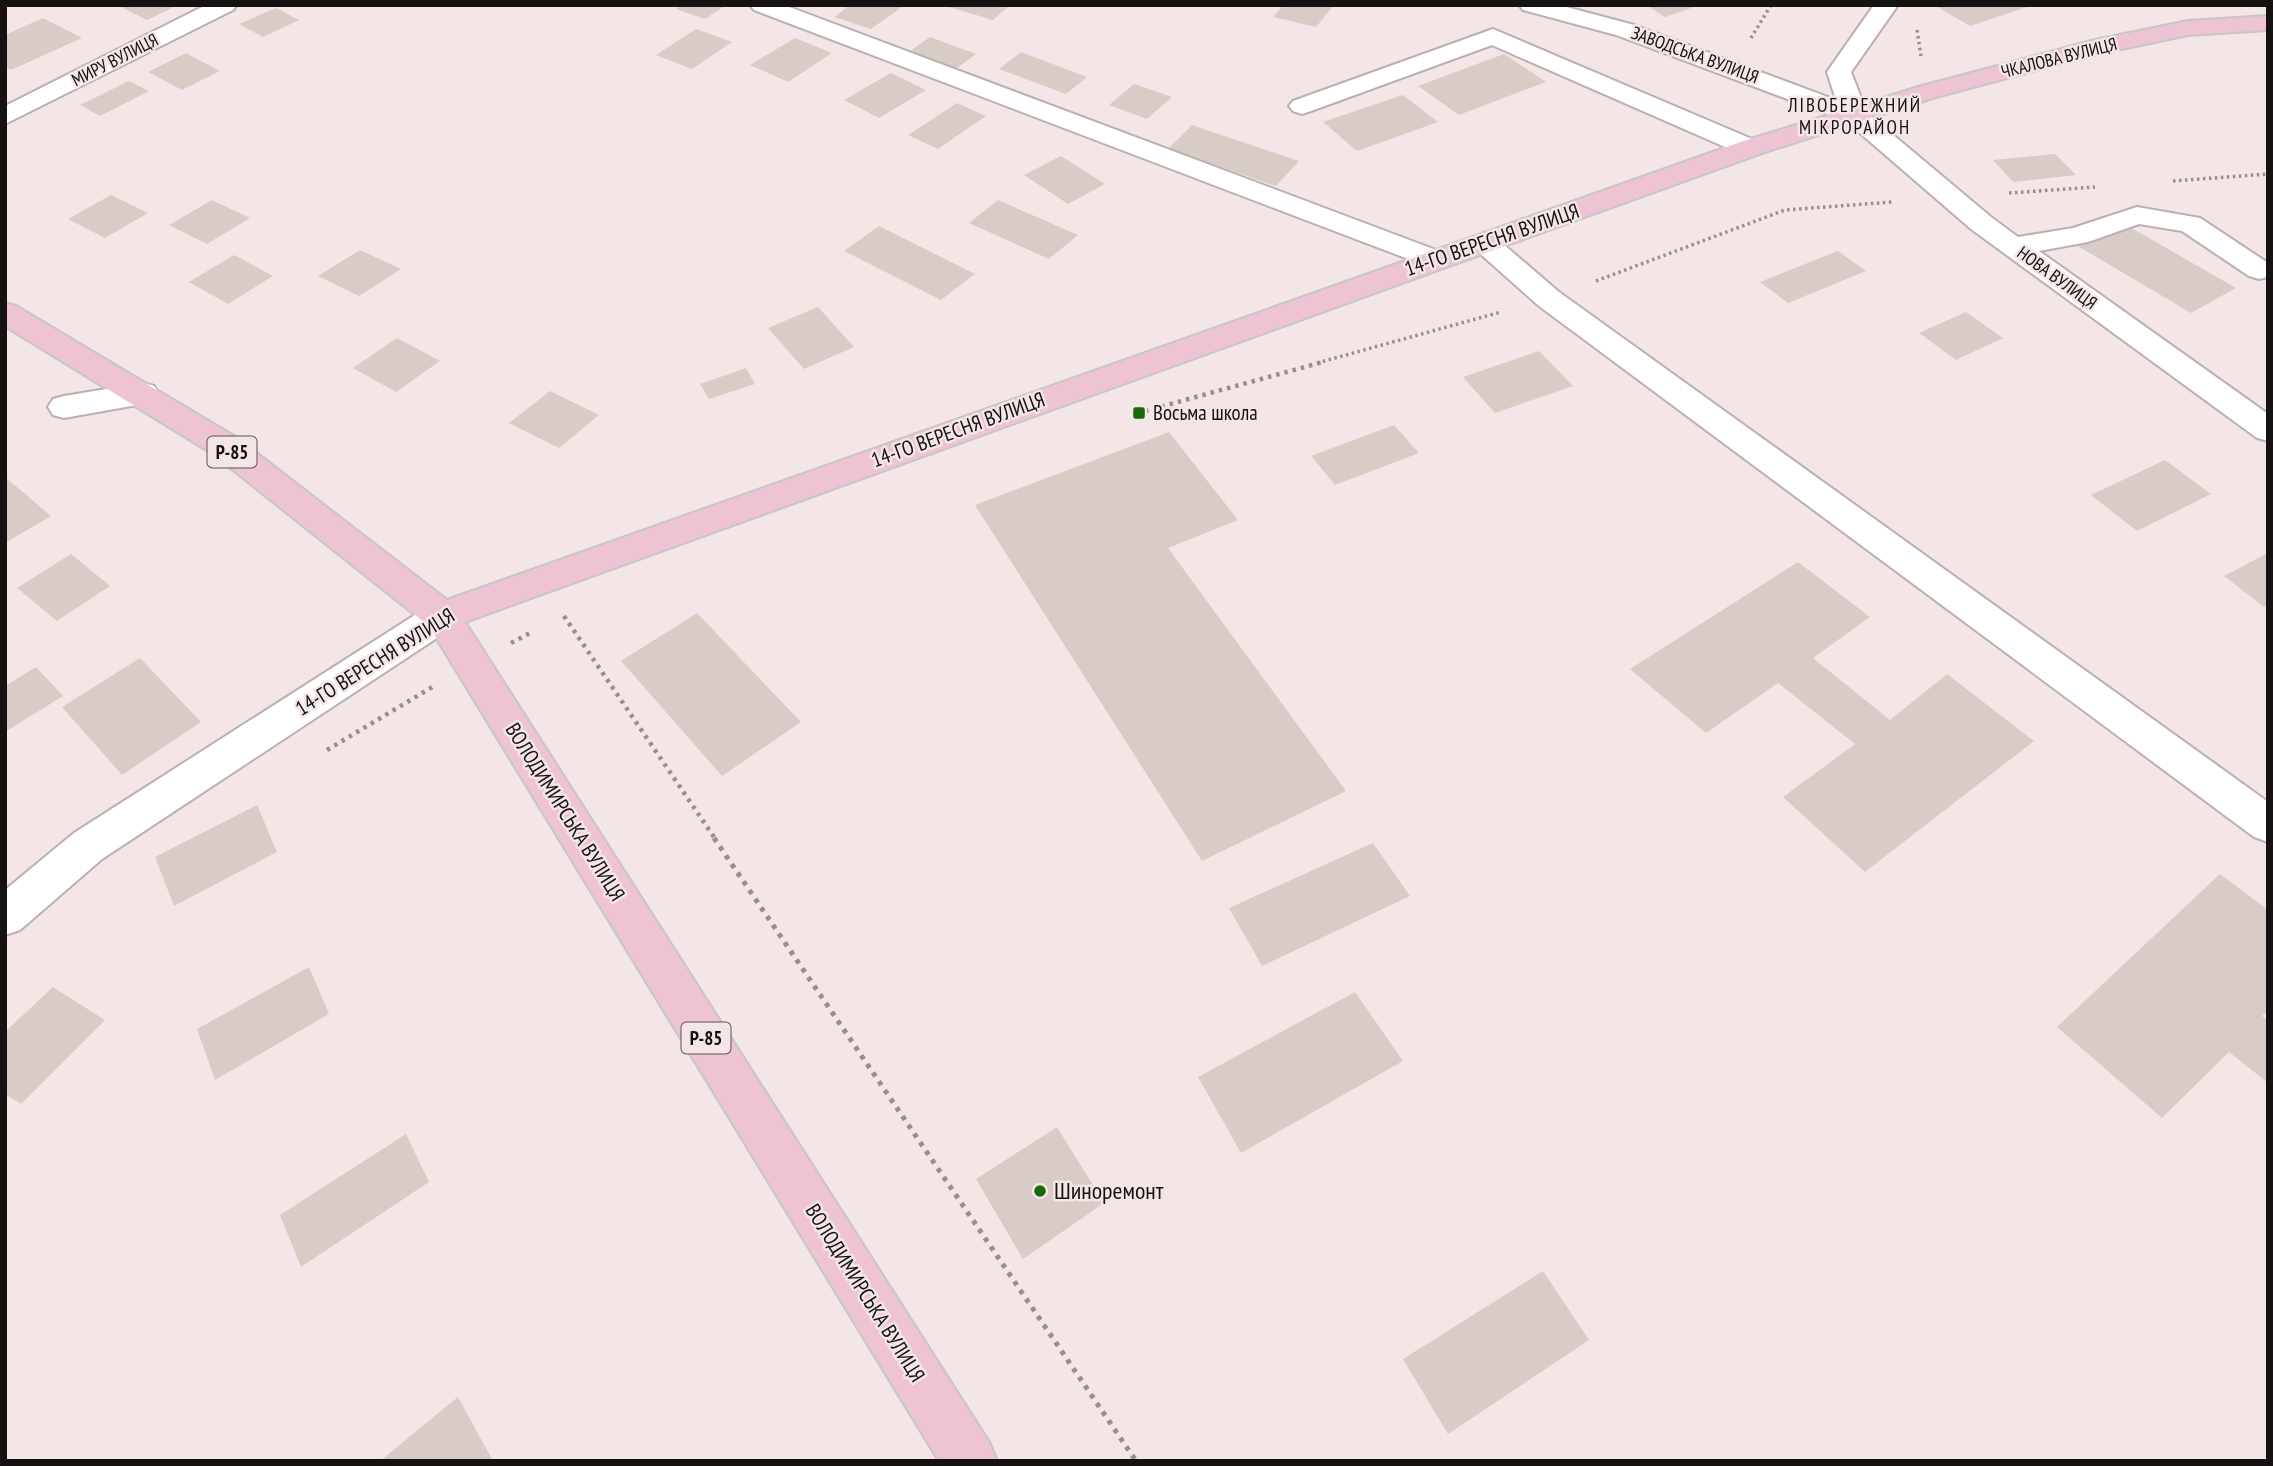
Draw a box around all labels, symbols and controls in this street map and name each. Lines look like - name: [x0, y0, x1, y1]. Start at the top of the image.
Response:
- street label: ЗАВОДСЬКА ВУЛИЦЯ: [1628, 21, 1762, 88]
- street label: МИРУ ВУЛИЦЯ: [68, 28, 162, 91]
- street label: ЧКАЛОВА ВУЛИЦЯ: [1999, 32, 2119, 83]
- district label: ЛІВОБЕРЕЖНИЙ МІКРОРАЙОН: [1787, 93, 1922, 139]
- street label: 14-ГО ВЕРЕСНЯ ВУЛИЦЯ: [1401, 197, 1583, 282]
- street label: НОВА ВУЛИЦЯ: [2013, 241, 2102, 314]
- street label: 14-ГО ВЕРЕСНЯ ВУЛИЦЯ: [867, 386, 1048, 473]
- place label: Восьма школа: [1153, 399, 1258, 426]
- marker: Восьма школа: [1131, 405, 1147, 421]
- road number: Р-85: [208, 436, 256, 467]
- street label: 14-ГО ВЕРЕСНЯ ВУЛИЦЯ: [290, 602, 459, 721]
- street label: ВОЛОДИМИРСЬКА ВУЛИЦЯ: [500, 718, 631, 906]
- road number: Р-85: [682, 1022, 730, 1054]
- place label: Шиноремонт: [1054, 1175, 1164, 1206]
- marker: Шиноремонт: [1032, 1183, 1048, 1199]
- street label: ВОЛОДИМИРСЬКА ВУЛИЦЯ: [800, 1199, 931, 1387]

